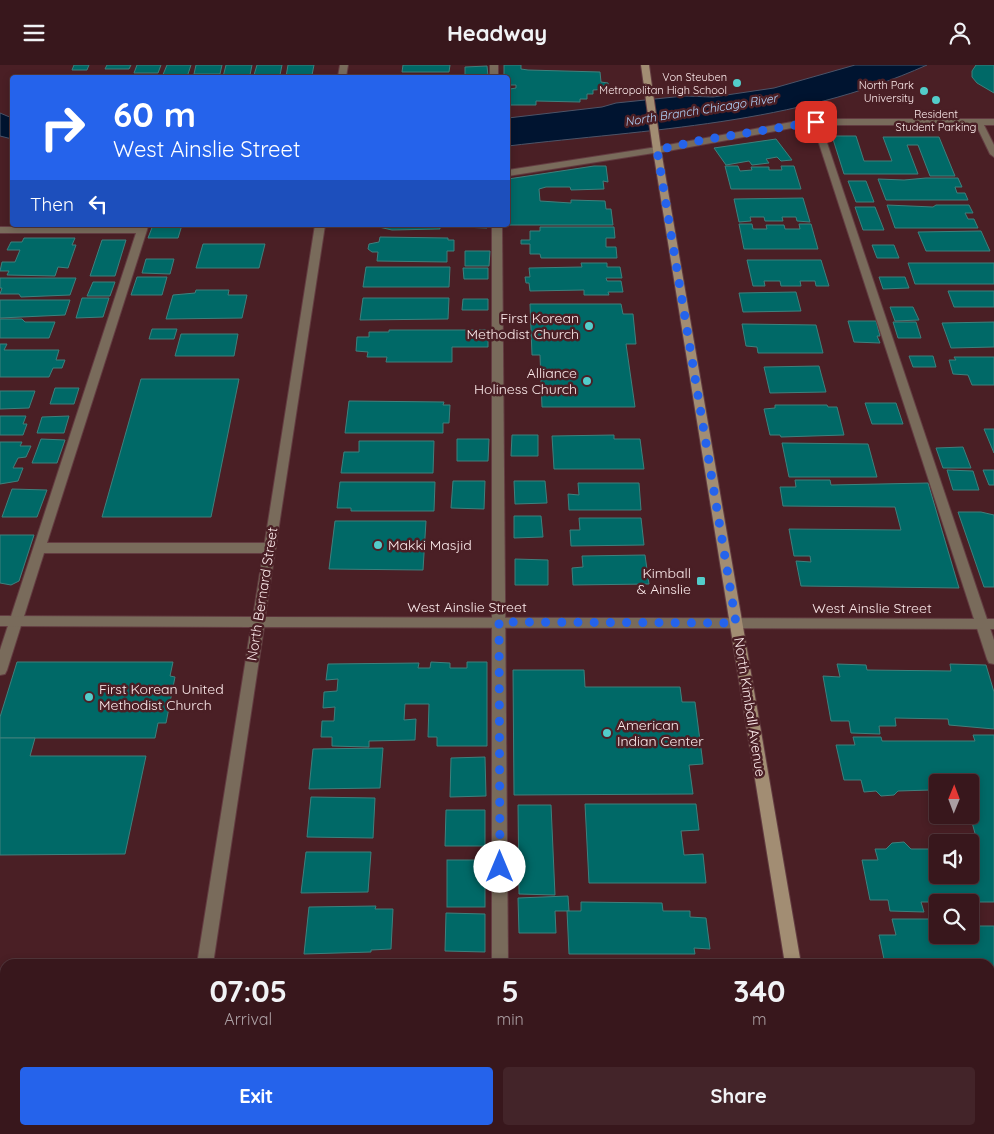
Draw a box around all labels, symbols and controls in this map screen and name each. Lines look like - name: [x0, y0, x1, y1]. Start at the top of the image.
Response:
- icon: menu: [20, 19, 48, 47]
- text: Headway: [447, 19, 547, 47]
- icon: person: [946, 19, 974, 47]
- place label: Von Steuben Metropolitan High School: [599, 70, 727, 97]
- marker: Von Steuben Metropolitan High School: [731, 77, 743, 89]
- place label: North Park University: [859, 78, 914, 105]
- marker: North Park University: [918, 85, 930, 97]
- water label: North Branch Chicago River: [624, 90, 780, 129]
- text: 60 m: [113, 92, 196, 136]
- marker: Resident Student Parking: [930, 94, 942, 106]
- icon: right: [30, 95, 95, 160]
- pin: [795, 101, 837, 143]
- place label: Resident Student Parking: [895, 107, 977, 134]
- icon: arrive: [802, 108, 830, 136]
- text: West Ainslie Street: [113, 135, 300, 163]
- icon: left: [84, 190, 112, 218]
- text: Then: [30, 192, 74, 216]
- place label: First Korean Methodist Church: [466, 309, 579, 343]
- marker: First Korean Methodist Church: [583, 320, 595, 332]
- place label: Alliance Holiness Church: [474, 364, 577, 398]
- marker: Alliance Holiness Church: [581, 375, 593, 387]
- street label: North Bernard Street: [243, 526, 282, 662]
- place label: Makki Masjid: [388, 536, 472, 554]
- marker: Makki Masjid: [372, 539, 384, 551]
- place label: Kimball & Ainslie: [637, 564, 691, 598]
- marker: Kimball & Ainslie: [695, 575, 707, 587]
- street label: West Ainslie Street: [407, 598, 527, 616]
- street label: West Ainslie Street: [812, 599, 932, 617]
- street label: North Kimball Avenue: [730, 636, 770, 778]
- place label: First Korean United Methodist Church: [99, 680, 224, 714]
- marker: First Korean United Methodist Church: [83, 691, 95, 703]
- place label: American Indian Center: [617, 716, 704, 750]
- marker: American Indian Center: [601, 727, 613, 739]
- north arrow: [929, 774, 979, 824]
- map controls: [929, 774, 979, 944]
- button: sound: [929, 834, 979, 884]
- position arrow: [473, 840, 525, 892]
- button: search: [929, 894, 979, 944]
- text: 07:05: [209, 972, 287, 1010]
- text: 5: [502, 972, 519, 1010]
- text: 340: [733, 972, 785, 1010]
- text: Arrival: [224, 1009, 272, 1029]
- text: min: [497, 1009, 524, 1029]
- text: m: [752, 1009, 767, 1029]
- button: Exit: [20, 1067, 493, 1125]
- button: Share: [503, 1067, 975, 1125]

